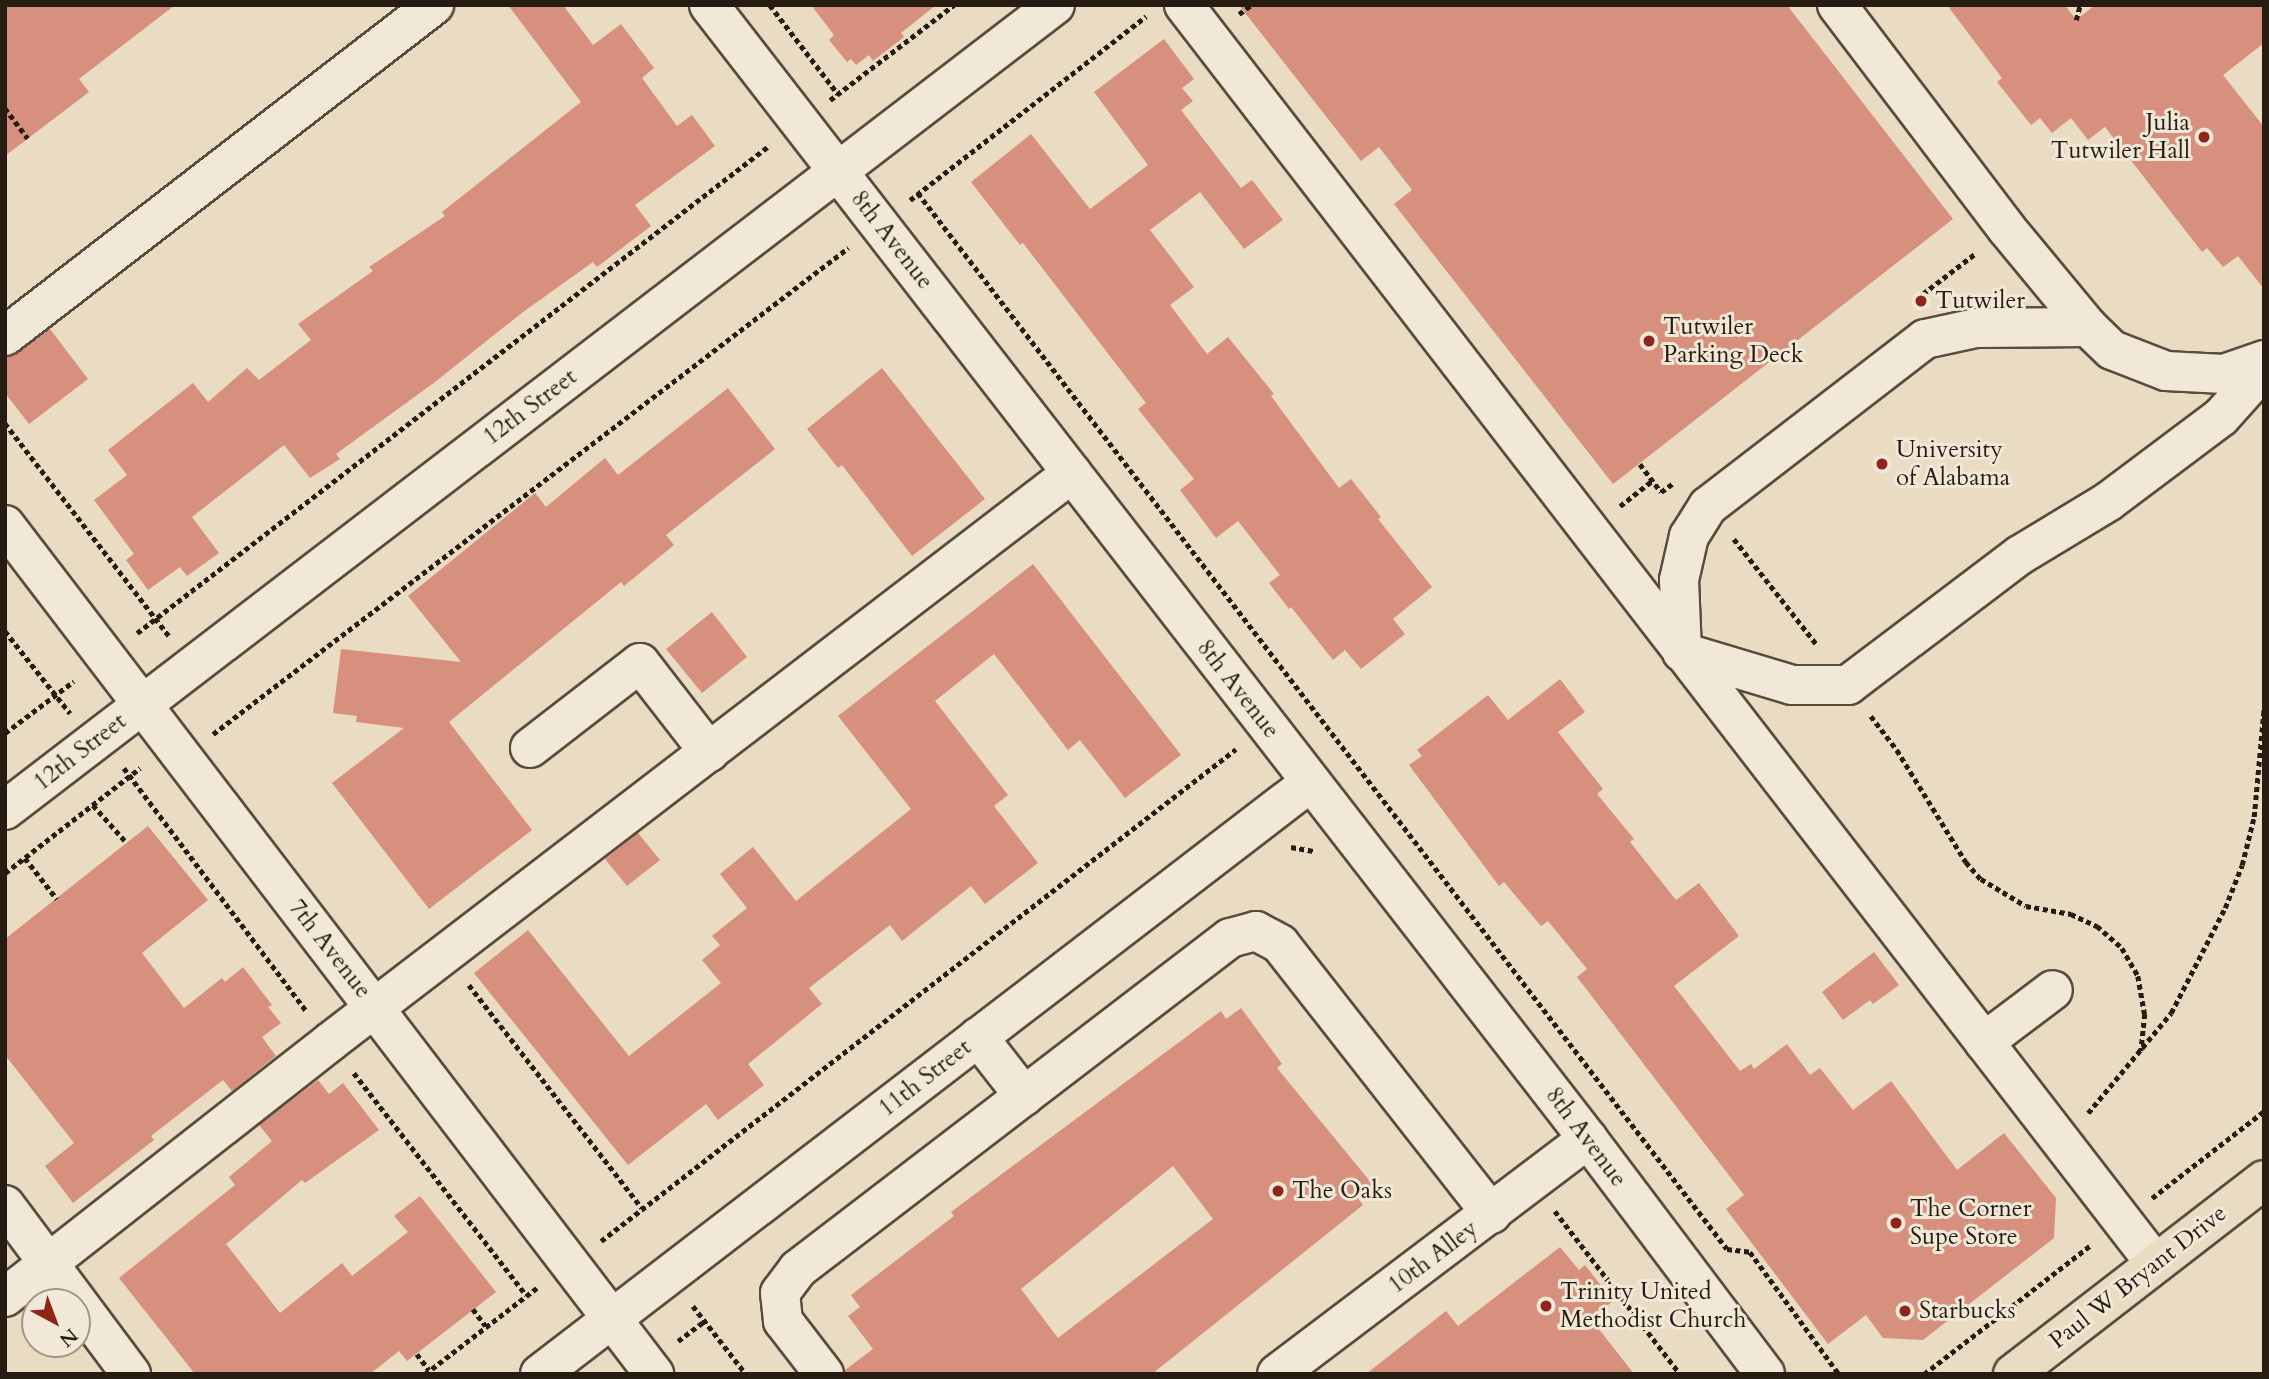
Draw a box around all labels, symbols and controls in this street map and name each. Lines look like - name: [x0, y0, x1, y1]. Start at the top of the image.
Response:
- place label: Julia Tutwiler Hall: [2051, 109, 2190, 165]
- marker: Julia Tutwiler Hall: [2196, 129, 2212, 145]
- street label: 8th Avenue: [845, 185, 939, 295]
- place label: Tutwiler: [1935, 287, 2025, 315]
- marker: Tutwiler: [1913, 293, 1929, 309]
- place label: Tutwiler Parking Deck: [1663, 313, 1804, 369]
- marker: Tutwiler Parking Deck: [1641, 333, 1657, 349]
- street label: 12th Street: [478, 363, 582, 451]
- place label: University of Alabama: [1896, 436, 2010, 492]
- marker: University of Alabama: [1874, 456, 1890, 472]
- street label: 8th Avenue: [1191, 634, 1285, 744]
- street label: 12th Street: [28, 707, 132, 797]
- street label: 7th Avenue: [283, 894, 377, 1004]
- street label: 11th Street: [873, 1033, 977, 1123]
- street label: 8th Avenue: [1539, 1081, 1633, 1193]
- place label: The Oaks: [1292, 1177, 1392, 1205]
- marker: The Oaks: [1270, 1183, 1286, 1199]
- place label: The Corner Supe Store: [1910, 1195, 2031, 1251]
- street label: Paul W Bryant Drive: [2044, 1199, 2232, 1355]
- street label: 10th Alley: [1383, 1214, 1483, 1300]
- marker: The Corner Supe Store: [1888, 1215, 1904, 1231]
- place label: Trinity United Methodist Church: [1560, 1278, 1746, 1334]
- north arrow: [21, 1288, 91, 1358]
- place label: Starbucks: [1919, 1297, 2016, 1325]
- marker: Trinity United Methodist Church: [1538, 1298, 1554, 1314]
- marker: Starbucks: [1897, 1303, 1913, 1319]
- text: N: [54, 1322, 83, 1353]

